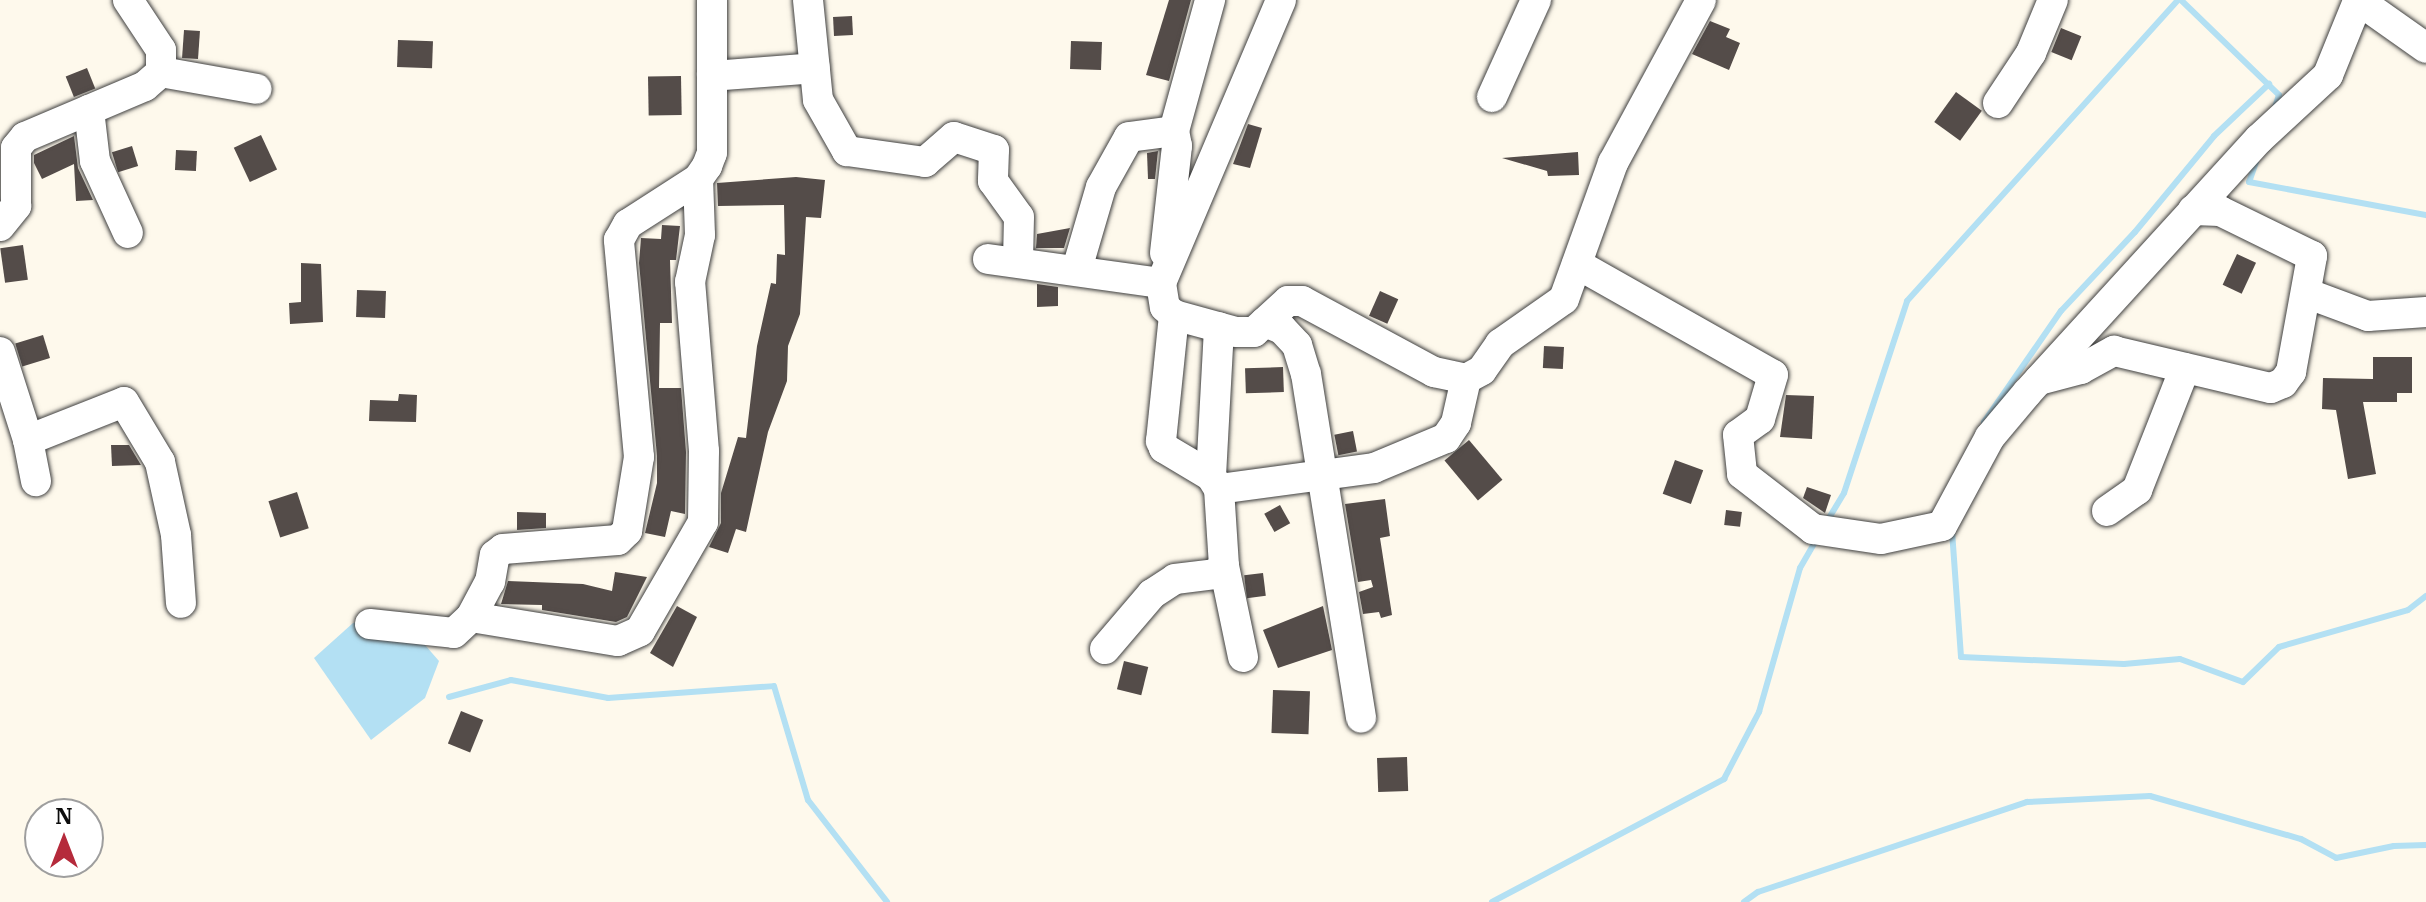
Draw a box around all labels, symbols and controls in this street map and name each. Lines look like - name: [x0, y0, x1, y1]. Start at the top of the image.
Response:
- north arrow: [24, 798, 104, 878]
- text: N: [55, 801, 73, 830]

